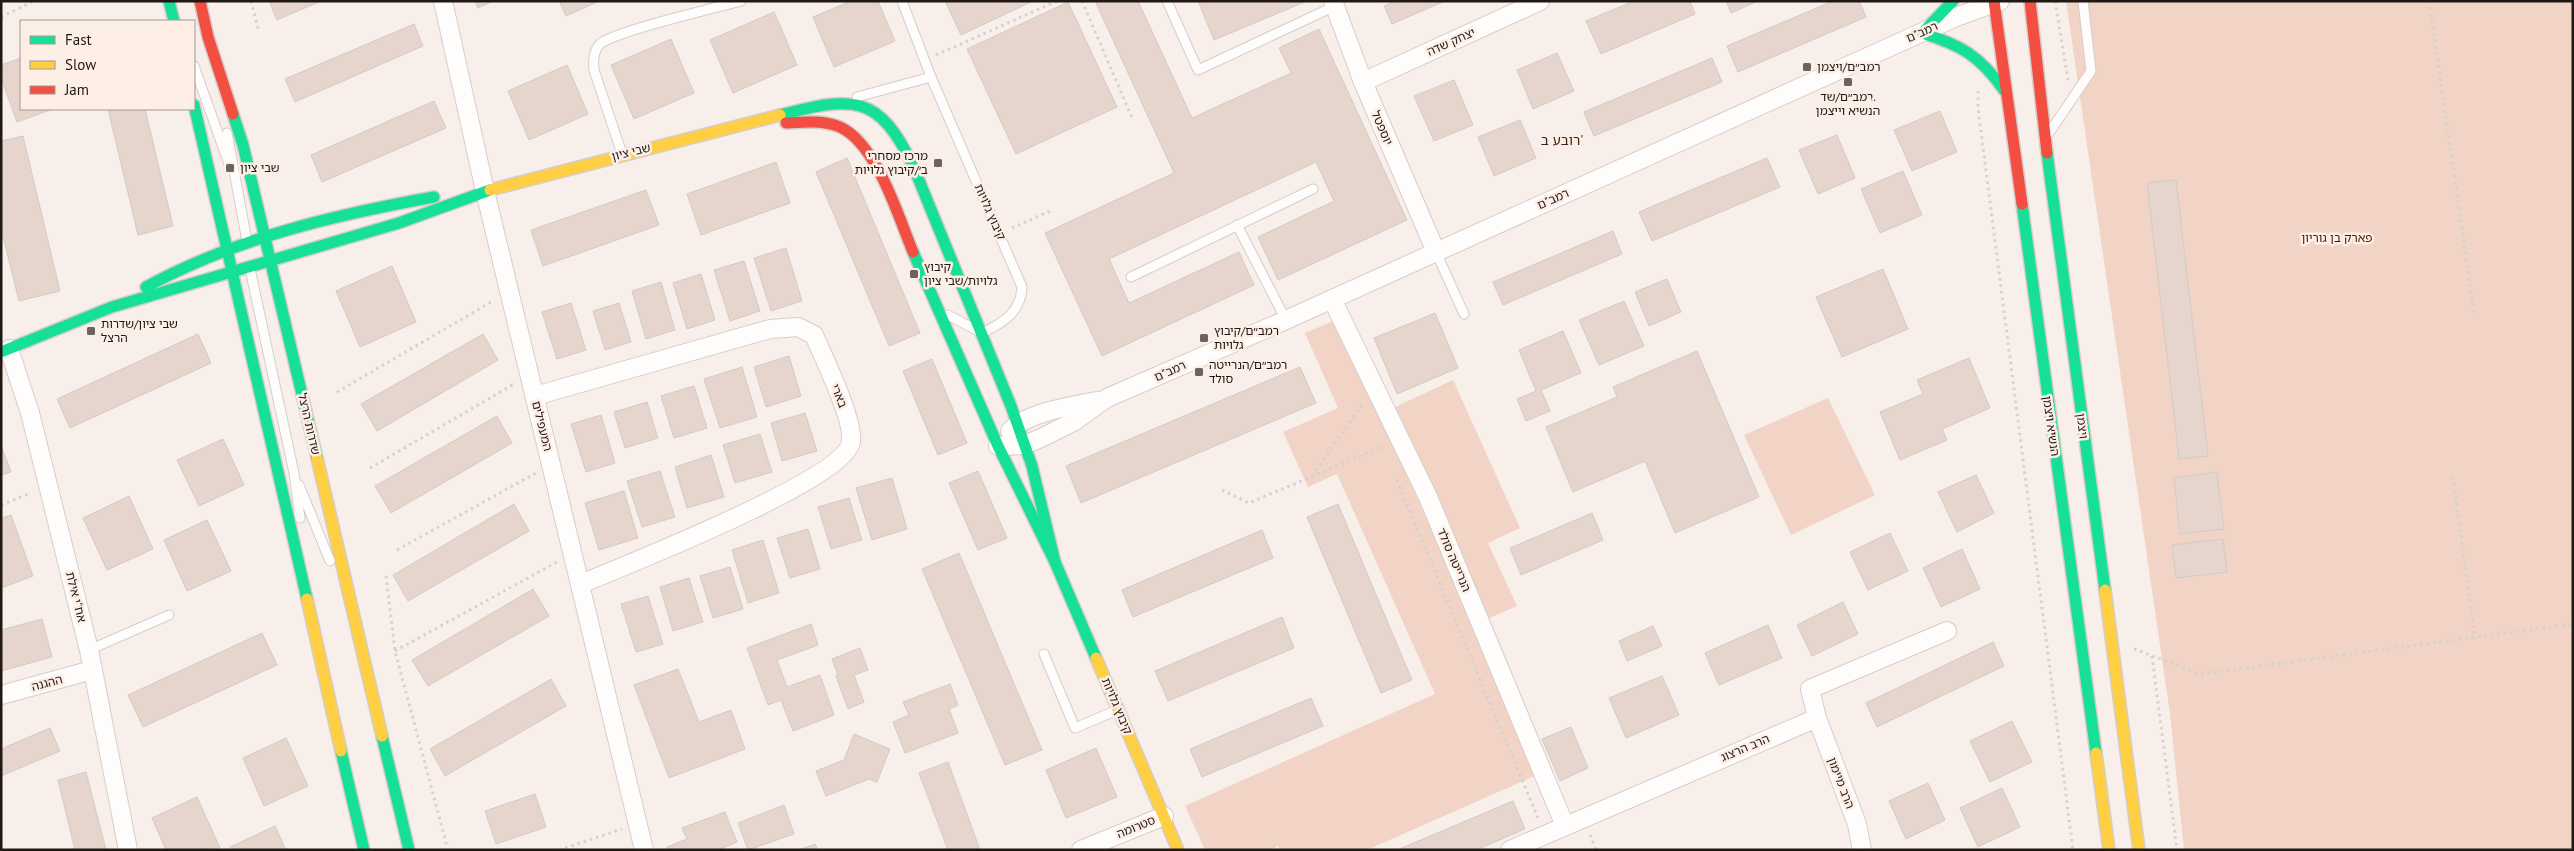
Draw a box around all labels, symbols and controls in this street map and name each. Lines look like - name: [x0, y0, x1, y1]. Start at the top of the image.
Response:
- street label: רמב"ם: [1904, 18, 1940, 45]
- legend: [20, 20, 195, 110]
- street label: יצחק שדה: [1424, 24, 1477, 59]
- text: Fast: [65, 30, 92, 49]
- text: Slow: [65, 55, 96, 74]
- place label: רמב״ם/ויצמן: [1817, 59, 1881, 74]
- marker: רמב״ם/ויצמן: [1801, 61, 1813, 73]
- marker: רמב״ם/שד. הנשיא וייצמן: [1842, 76, 1854, 88]
- text: Jam: [64, 80, 89, 99]
- place label: רמב״ם/שד. הנשיא וייצמן: [1816, 89, 1880, 118]
- street label: יוספטל: [1369, 108, 1396, 147]
- district label: רובע ב': [1541, 131, 1583, 149]
- street label: שבי ציון: [610, 139, 652, 164]
- place label: מרכז מסחרי ב׳/קיבוץ גלויות: [855, 148, 928, 177]
- marker: מרכז מסחרי ב׳/קיבוץ גלויות: [932, 157, 944, 169]
- place label: שבי ציון: [240, 160, 280, 175]
- marker: שבי ציון: [224, 162, 236, 174]
- street label: קיבוץ גלויות: [971, 181, 1010, 243]
- street label: רמב"ם: [1535, 185, 1571, 212]
- park label: פארק בן גוריון: [2301, 230, 2373, 245]
- place label: קיבוץ גלויות/שבי ציון: [924, 259, 998, 288]
- marker: קיבוץ גלויות/שבי ציון: [908, 268, 920, 280]
- place label: שבי ציון/שדרות הרצל: [101, 316, 178, 345]
- place label: רמב״ם/קיבוץ גלויות: [1214, 323, 1279, 352]
- marker: שבי ציון/שדרות הרצל: [85, 325, 97, 337]
- marker: רמב״ם/קיבוץ גלויות: [1198, 332, 1210, 344]
- street label: רמב"ם: [1152, 357, 1188, 384]
- place label: רמב״ם/הנרייטה סולד: [1209, 357, 1287, 386]
- marker: רמב״ם/הנרייטה סולד: [1193, 366, 1205, 378]
- street label: בארי: [828, 382, 851, 410]
- street label: שדרות הרצל: [295, 392, 324, 456]
- street label: הנשיא ויצמן: [2040, 395, 2063, 457]
- street label: המעפילים: [529, 399, 556, 452]
- street label: ויצמן: [2073, 412, 2092, 440]
- street label: הנרייטה סולד: [1434, 526, 1475, 594]
- street label: אח"י אילת: [63, 570, 90, 624]
- street label: ההגנה: [30, 671, 64, 694]
- street label: קיבוץ גלויות: [1099, 675, 1136, 737]
- street label: הרב הרצוג: [1718, 730, 1772, 765]
- street label: הרב מיימון: [1825, 755, 1858, 811]
- street label: סטרומה: [1114, 812, 1158, 841]

